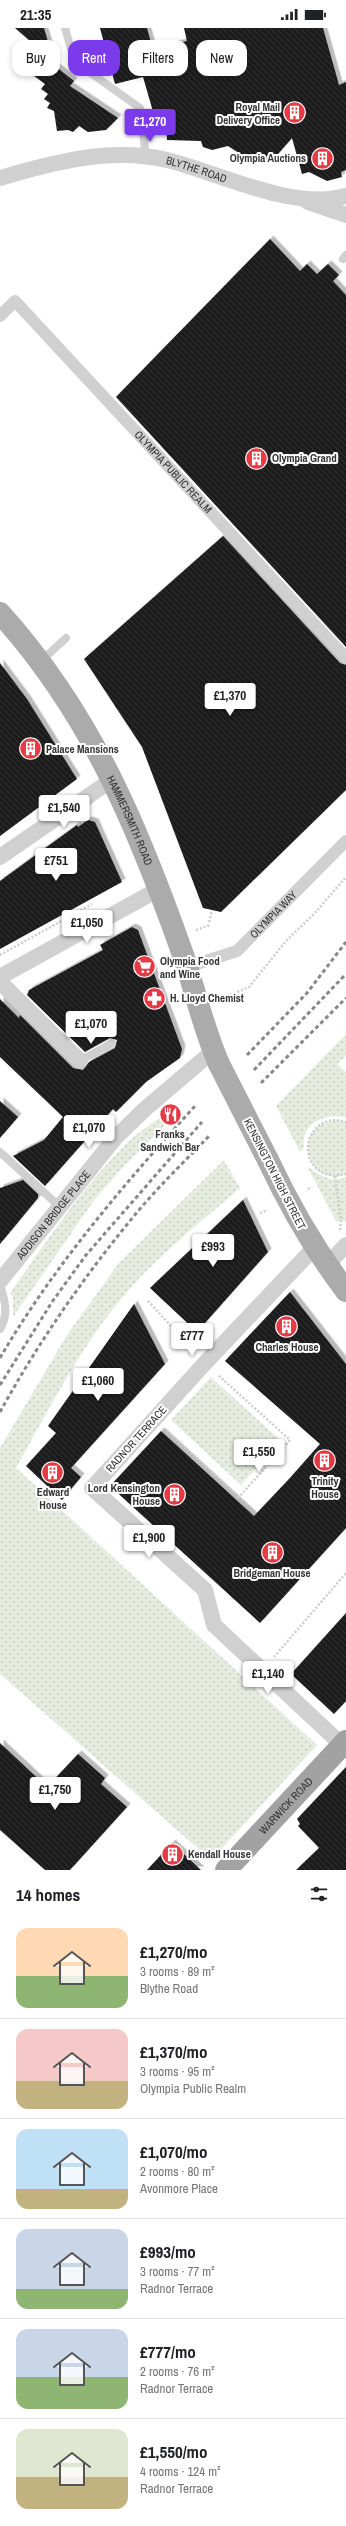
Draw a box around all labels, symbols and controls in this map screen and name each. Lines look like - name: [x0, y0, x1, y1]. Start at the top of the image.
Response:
- text: 21:35: [20, 4, 51, 25]
- chip: Buy: [12, 40, 60, 76]
- chip: Rent: [68, 40, 120, 76]
- chip: Filters: [128, 40, 188, 76]
- chip: New: [196, 40, 247, 76]
- place label: Royal Mail Delivery Office: [217, 100, 280, 127]
- building icon: Royal Mail Delivery Office: [282, 100, 308, 126]
- pin: £1,270: [117, 109, 183, 143]
- text: £1,270: [134, 113, 166, 130]
- building icon: Olympia Auctions: [309, 145, 335, 171]
- place label: Olympia Auctions: [230, 151, 306, 165]
- street label: BLYTHE ROAD: [165, 153, 229, 186]
- street label: OLYMPIA PUBLIC REALM: [131, 427, 215, 516]
- building icon: Olympia Grand: [243, 445, 269, 471]
- place label: Olympia Grand: [272, 451, 337, 465]
- pin: £1,370: [197, 683, 263, 717]
- text: £1,370: [214, 687, 246, 704]
- building icon: Palace Mansions: [17, 736, 43, 762]
- place label: Palace Mansions: [46, 742, 119, 756]
- street label: HAMMERSMITH ROAD: [104, 773, 156, 867]
- pin: £1,540: [31, 795, 97, 829]
- text: £1,540: [48, 799, 80, 816]
- pin: £751: [32, 848, 80, 882]
- text: £751: [44, 852, 68, 869]
- street label: OLYMPIA WAY: [247, 888, 300, 941]
- pin: £1,050: [54, 910, 120, 944]
- text: £1,050: [71, 914, 103, 931]
- supermarket icon: Olympia Food and Wine: [131, 954, 157, 980]
- place label: Olympia Food and Wine: [160, 954, 220, 981]
- pharmacy icon: H. Lloyd Chemist: [142, 985, 168, 1011]
- place label: H. Lloyd Chemist: [170, 991, 244, 1005]
- pin: £1,070: [58, 1011, 124, 1045]
- text: £1,070: [75, 1015, 107, 1032]
- restaurant icon: Franks Sandwich Bar: [157, 1101, 183, 1127]
- pin: £1,070: [56, 1115, 122, 1149]
- street label: KENSINGTON HIGH STREET: [241, 1116, 309, 1232]
- text: £1,070: [73, 1119, 105, 1136]
- place label: Franks Sandwich Bar: [140, 1127, 200, 1154]
- street label: ADDISON BRIDGE PLACE: [13, 1167, 93, 1263]
- pin: £993: [189, 1234, 237, 1268]
- text: £993: [201, 1238, 225, 1255]
- building icon: Charles House: [274, 1314, 300, 1340]
- pin: £777: [168, 1323, 216, 1357]
- text: £777: [180, 1327, 204, 1344]
- place label: Charles House: [255, 1340, 319, 1354]
- pin: £1,060: [65, 1368, 131, 1402]
- text: £1,060: [82, 1372, 114, 1389]
- street label: RADNOR TERRACE: [103, 1403, 169, 1475]
- pin: £1,550: [226, 1439, 292, 1473]
- text: £1,550: [243, 1443, 275, 1460]
- building icon: Trinity House: [312, 1448, 338, 1474]
- building icon: Edward House: [40, 1459, 66, 1485]
- place label: Trinity House: [311, 1474, 339, 1501]
- place label: Lord Kensington House: [88, 1481, 160, 1508]
- building icon: Lord Kensington House: [162, 1481, 188, 1507]
- place label: Edward House: [37, 1485, 69, 1512]
- pin: £1,900: [116, 1525, 182, 1559]
- text: £1,900: [133, 1529, 165, 1546]
- building icon: Bridgeman House: [259, 1540, 285, 1566]
- place label: Bridgeman House: [233, 1566, 311, 1580]
- pin: £1,140: [235, 1661, 301, 1695]
- text: £1,140: [252, 1665, 284, 1682]
- street label: WARWICK ROAD: [256, 1774, 316, 1837]
- pin: £1,750: [22, 1777, 88, 1811]
- text: £1,750: [39, 1781, 71, 1798]
- building icon: Kendall House: [160, 1841, 186, 1867]
- place label: Kendall House: [188, 1847, 251, 1861]
- text: 14 homes: [16, 1883, 80, 1906]
- icon: filters: [308, 1883, 330, 1905]
- text: £1,270/mo: [140, 1940, 207, 1963]
- icon: home: [48, 1944, 96, 1992]
- text: 3 rooms · 89 m²: [140, 1963, 215, 1980]
- text: Blythe Road: [140, 1980, 198, 1997]
- text: £1,370/mo: [140, 2040, 207, 2063]
- icon: home: [48, 2045, 96, 2093]
- text: 3 rooms · 95 m²: [140, 2063, 215, 2080]
- text: Olympia Public Realm: [140, 2080, 246, 2097]
- text: £1,070/mo: [140, 2140, 207, 2163]
- icon: home: [48, 2145, 96, 2193]
- text: 2 rooms · 80 m²: [140, 2163, 215, 2180]
- text: Avonmore Place: [140, 2180, 218, 2197]
- text: £993/mo: [140, 2240, 196, 2263]
- icon: home: [48, 2245, 96, 2293]
- text: 3 rooms · 77 m²: [140, 2263, 215, 2280]
- text: Radnor Terrace: [140, 2280, 213, 2297]
- text: £777/mo: [140, 2340, 196, 2363]
- icon: home: [48, 2345, 96, 2393]
- text: 2 rooms · 76 m²: [140, 2363, 215, 2380]
- text: Radnor Terrace: [140, 2380, 213, 2397]
- text: £1,550/mo: [140, 2440, 207, 2463]
- icon: home: [48, 2445, 96, 2493]
- text: 4 rooms · 124 m²: [140, 2463, 221, 2480]
- text: Radnor Terrace: [140, 2480, 213, 2497]

